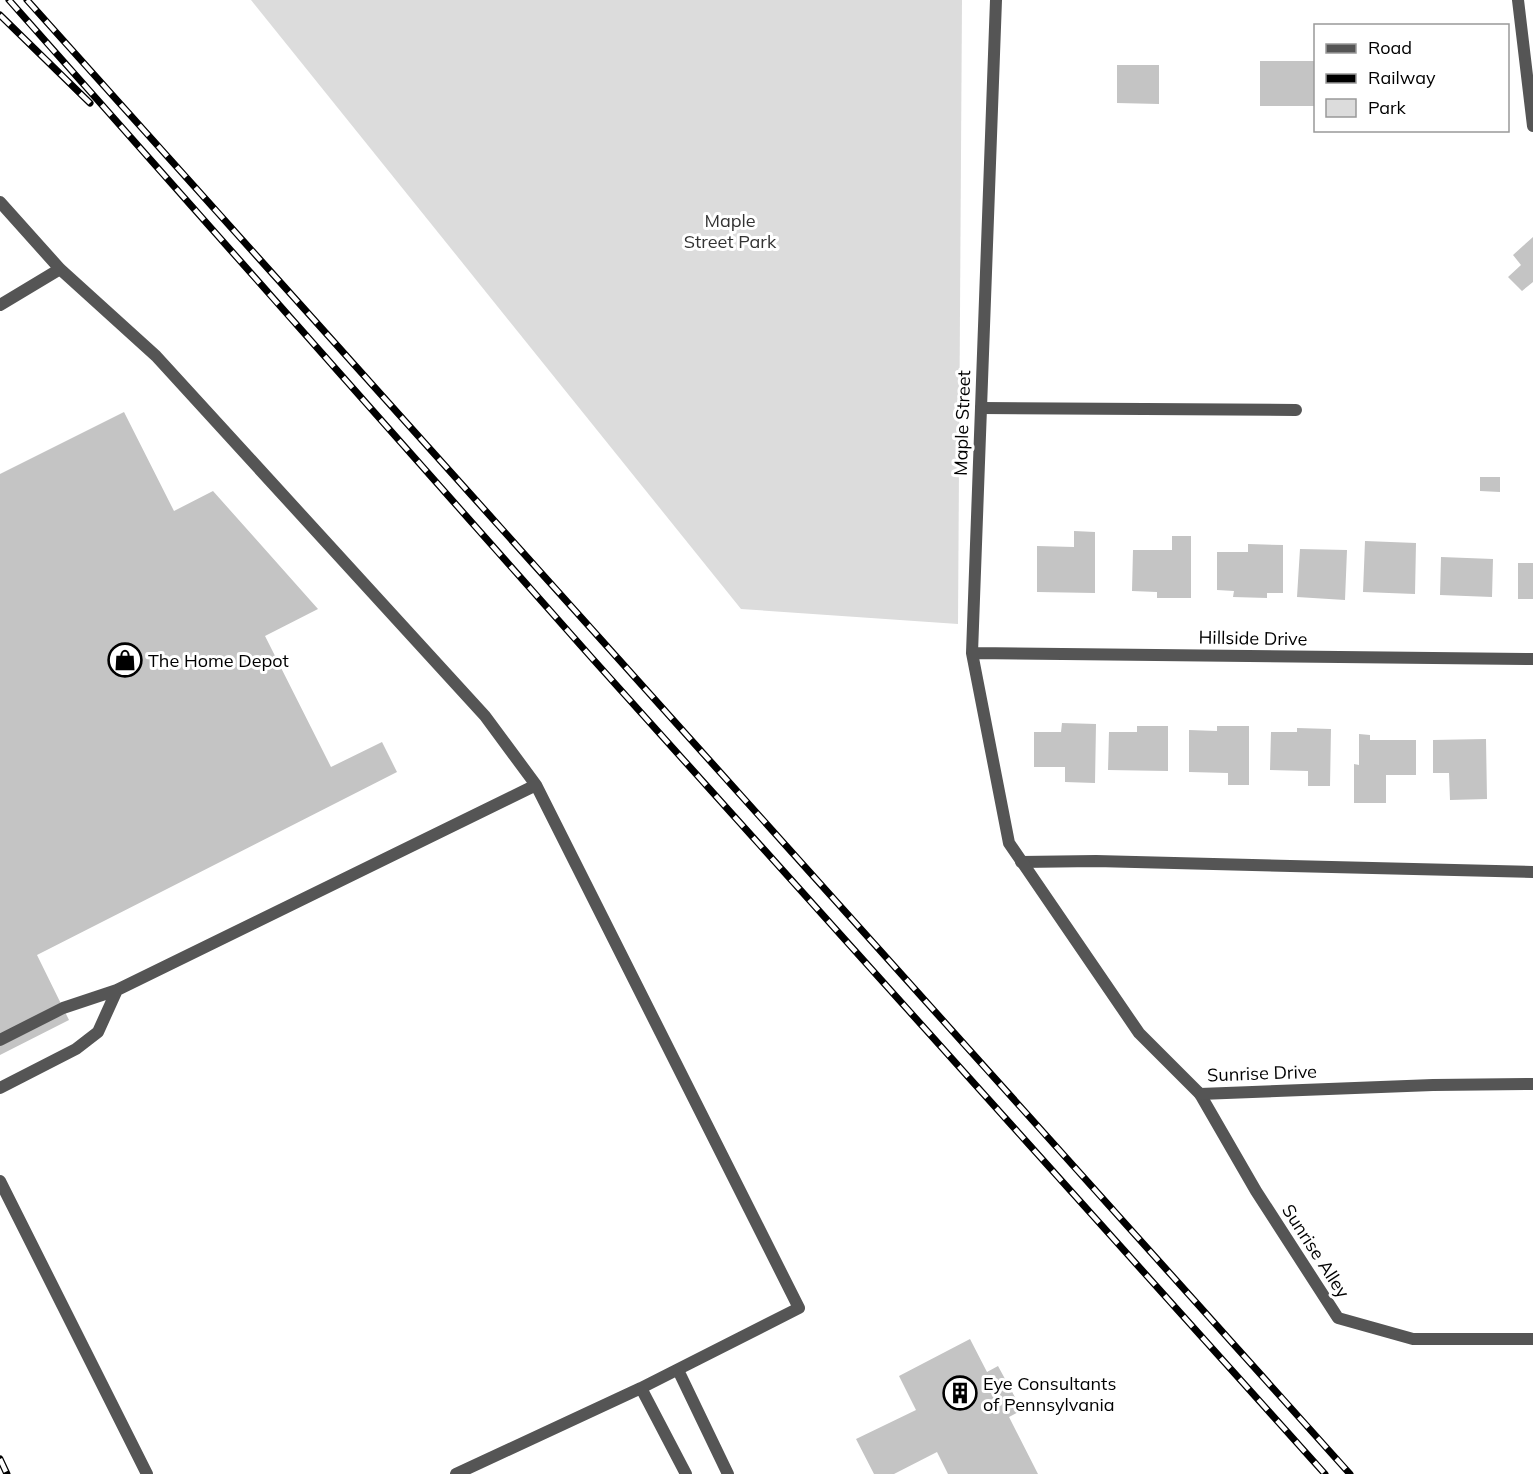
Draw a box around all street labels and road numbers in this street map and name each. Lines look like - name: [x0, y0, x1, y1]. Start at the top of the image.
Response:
- street label: Maple Street: [949, 370, 975, 476]
- street label: Hillside Drive: [1198, 626, 1308, 650]
- street label: Sunrise Drive: [1207, 1060, 1317, 1086]
- street label: Sunrise Alley: [1277, 1200, 1355, 1303]

